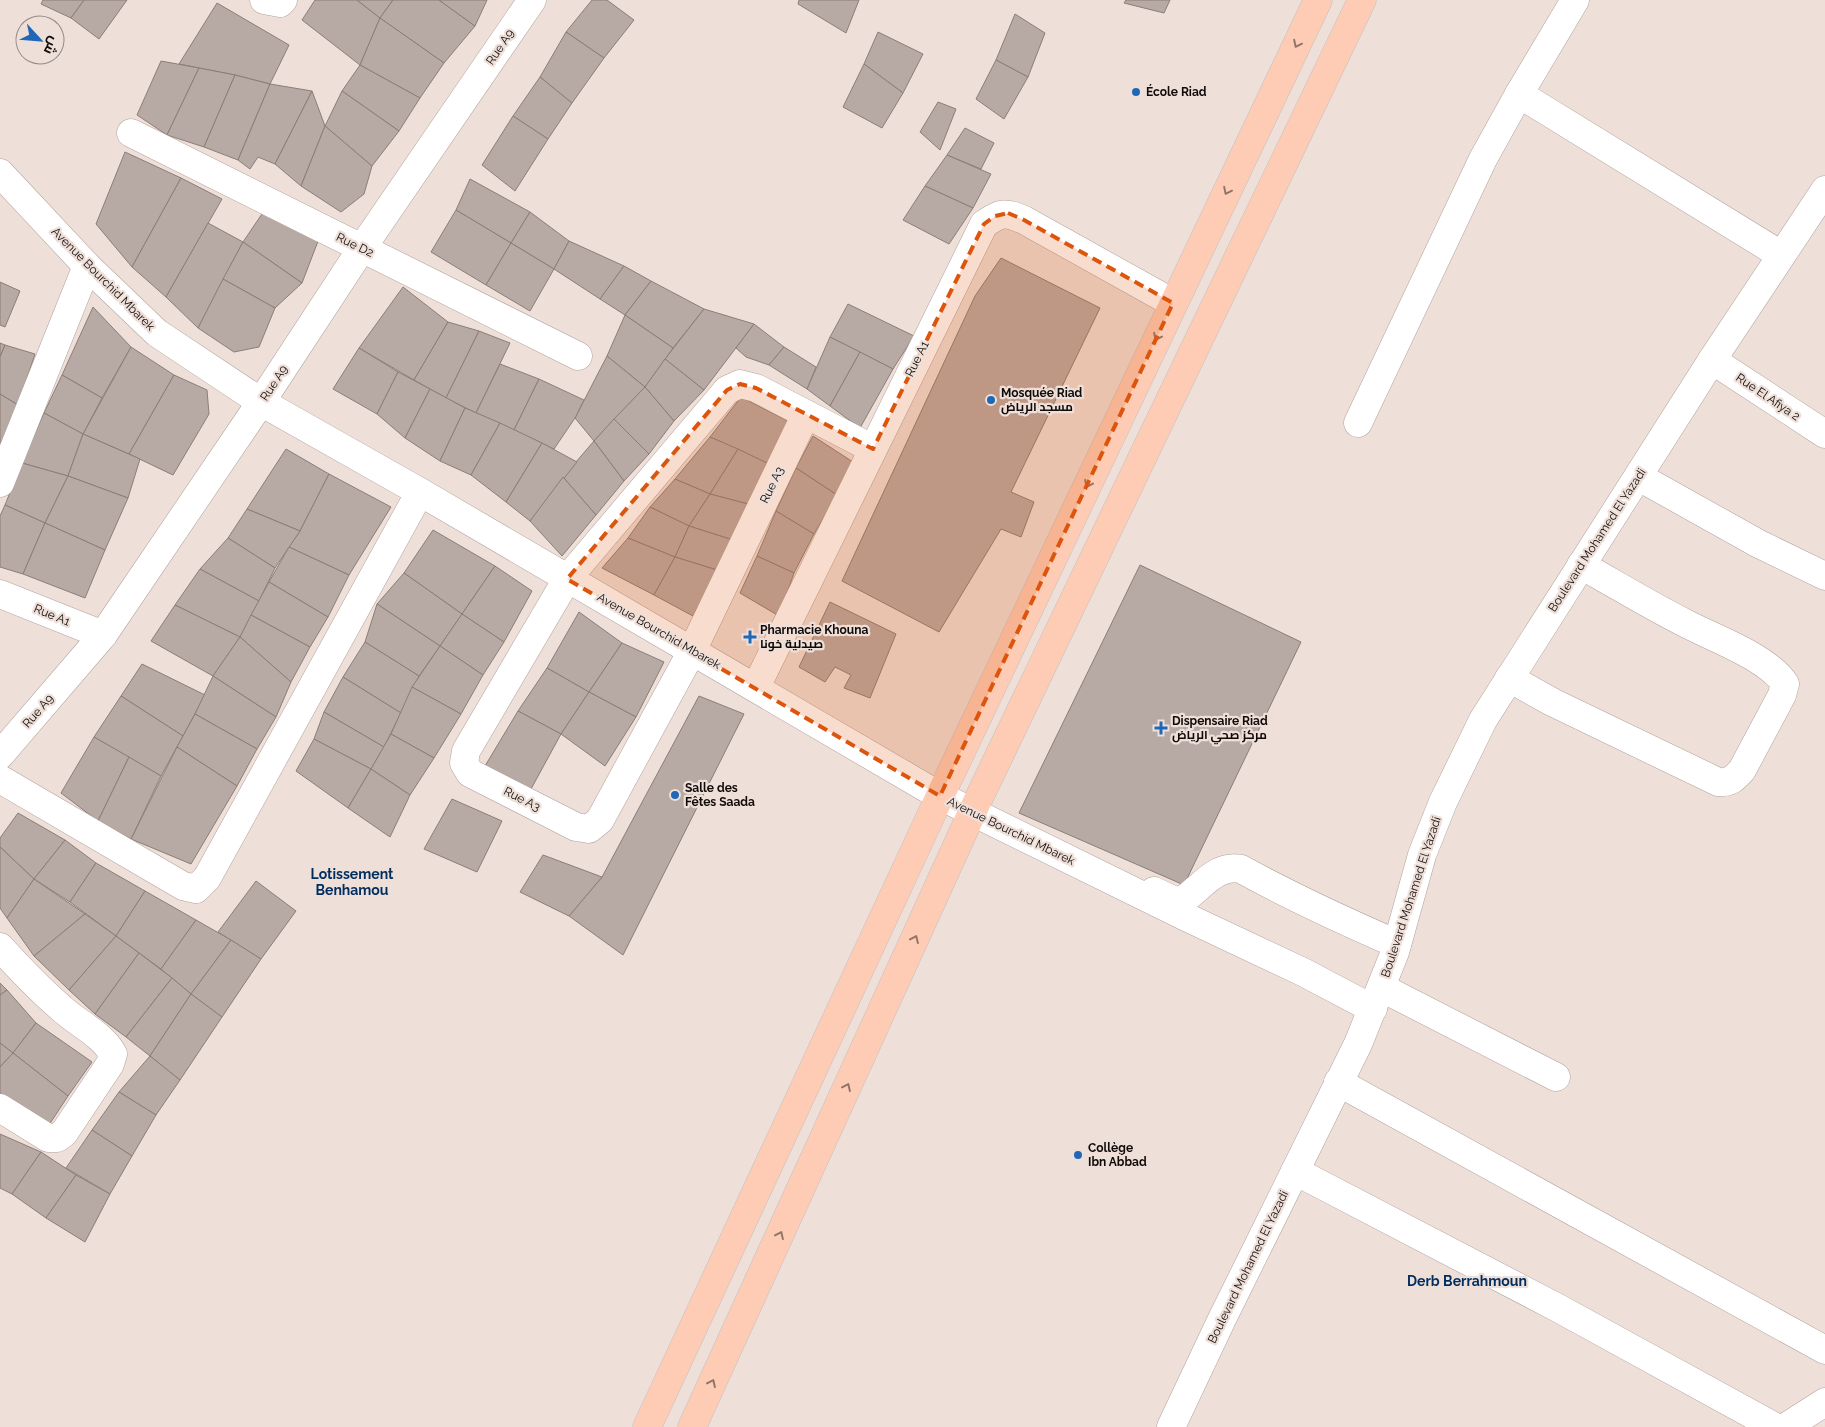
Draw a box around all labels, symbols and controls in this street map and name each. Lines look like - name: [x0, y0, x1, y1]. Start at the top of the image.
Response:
- north arrow: [15, 15, 65, 65]
- street label: Rue A9: [483, 27, 517, 67]
- text: ش: [40, 34, 63, 57]
- one-way arrow: [1293, 39, 1303, 48]
- place label: École Riad: [1146, 84, 1207, 99]
- marker: École Riad: [1130, 86, 1142, 98]
- one-way arrow: [1223, 185, 1233, 194]
- street label: Avenue Bourchid Mbarek: [49, 225, 158, 334]
- street label: Rue D2: [334, 230, 376, 260]
- one-way arrow: [1153, 332, 1163, 341]
- street label: Rue A1: [902, 339, 932, 379]
- street label: Rue A9: [257, 363, 291, 403]
- street label: Rue El Afiya 2: [1733, 370, 1803, 424]
- place label: Mosquée Riad مسجد الرياض: [1001, 386, 1083, 415]
- marker: Mosquée Riad مسجد الرياض: [985, 394, 997, 406]
- street label: Rue A3: [757, 464, 787, 506]
- street label: Boulevard Mohamed El Yazadi: [1545, 466, 1649, 614]
- one-way arrow: [1083, 479, 1094, 488]
- street label: Avenue Bourchid Mbarek: [595, 590, 724, 672]
- street label: Rue A1: [32, 601, 72, 629]
- place label: Pharmacie Khouna صيدلية خونا: [760, 623, 868, 652]
- marker: Pharmacie Khouna صيدلية خونا: [744, 631, 756, 643]
- street label: Rue A9: [20, 691, 56, 731]
- place label: Dispensaire Riad مركز صحي الرياض: [1172, 714, 1268, 745]
- marker: Dispensaire Riad مركز صحي الرياض: [1154, 721, 1168, 735]
- place label: Salle des Fêtes Saada: [685, 781, 755, 809]
- street label: Rue A3: [501, 784, 543, 814]
- marker: Salle des Fêtes Saada: [669, 789, 681, 801]
- street label: Avenue Bourchid Mbarek: [945, 794, 1078, 868]
- street label: Boulevard Mohamed El Yazadi: [1378, 815, 1444, 979]
- district label: Lotissement Benhamou: [311, 866, 394, 898]
- one-way arrow: [908, 935, 919, 944]
- one-way arrow: [841, 1083, 851, 1092]
- place label: Collège Ibn Abbad: [1088, 1141, 1147, 1169]
- marker: Collège Ibn Abbad: [1072, 1149, 1084, 1161]
- street label: Boulevard Mohamed El Yazadi: [1205, 1188, 1291, 1346]
- one-way arrow: [773, 1231, 784, 1240]
- district label: Derb Berrahmoun: [1407, 1273, 1527, 1289]
- one-way arrow: [706, 1379, 716, 1388]

